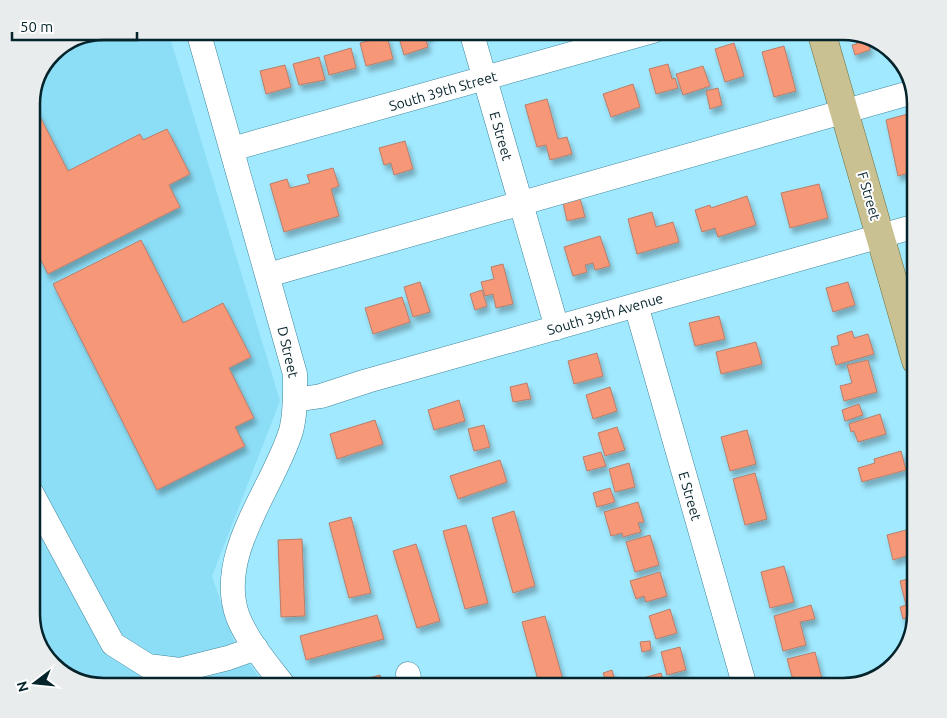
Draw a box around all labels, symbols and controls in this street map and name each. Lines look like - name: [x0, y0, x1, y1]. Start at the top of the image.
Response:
- scale bar: [12, 10, 138, 42]
- text: 50 m: [20, 18, 53, 35]
- street label: South 39th Street: [387, 68, 499, 114]
- street label: E Street: [486, 110, 516, 163]
- street label: F Street: [854, 170, 884, 223]
- street label: South 39th Avenue: [545, 290, 665, 338]
- street label: D Street: [274, 325, 302, 380]
- street label: E Street: [675, 470, 705, 523]
- north arrow: [10, 658, 60, 708]
- text: N: [13, 679, 32, 694]

